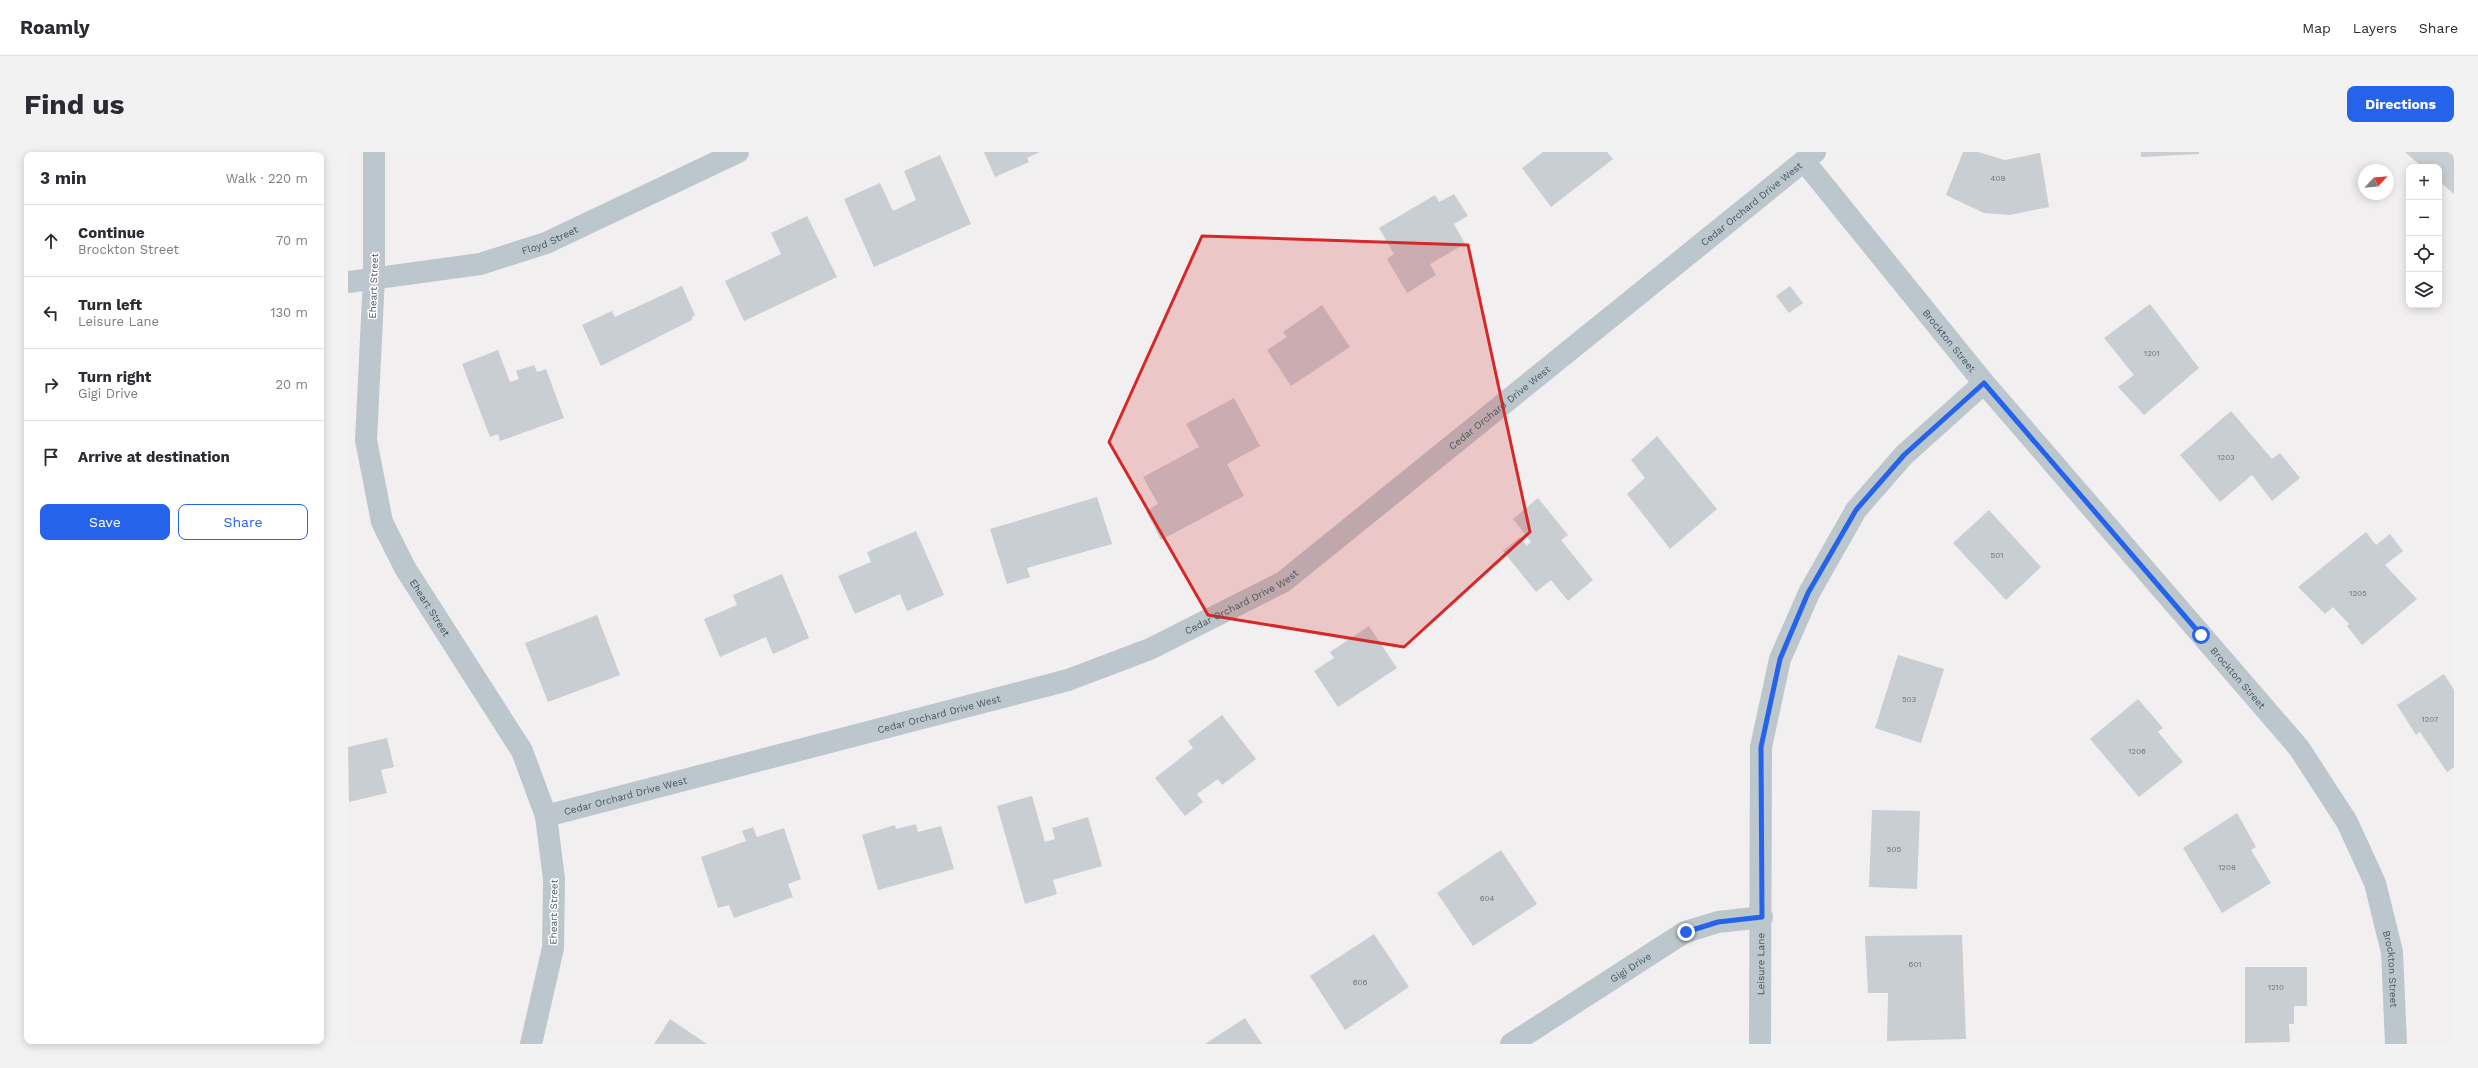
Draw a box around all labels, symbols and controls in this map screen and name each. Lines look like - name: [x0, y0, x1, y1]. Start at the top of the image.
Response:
- text: Roamly: [20, 16, 90, 39]
- text: Map: [2302, 20, 2331, 36]
- text: Layers: [2353, 20, 2397, 36]
- text: Share: [2419, 20, 2458, 36]
- button: Directions: [2347, 86, 2454, 122]
- text: Find us: [24, 88, 124, 121]
- street label: Cedar Orchard Drive West: [1699, 159, 1805, 248]
- north arrow: [2358, 164, 2394, 200]
- map controls: [2406, 164, 2442, 308]
- button: +: [2406, 164, 2442, 200]
- text: 3 min: [40, 168, 86, 188]
- text: Walk · 220 m: [226, 171, 308, 186]
- house number: 409: [1991, 174, 2005, 183]
- button: −: [2406, 200, 2442, 236]
- street label: Floyd Street: [520, 223, 581, 256]
- text: Continue: [78, 224, 145, 242]
- icon: ahead: [40, 230, 62, 252]
- text: 70 m: [276, 233, 308, 248]
- button: locate: [2406, 236, 2442, 272]
- text: Brockton Street: [78, 242, 179, 257]
- street label: Eheart Street: [367, 252, 380, 319]
- button: layers: [2406, 272, 2442, 308]
- text: Turn left: [78, 296, 142, 314]
- icon: left: [40, 302, 62, 324]
- text: 130 m: [270, 305, 308, 320]
- street label: Brockton Street: [1920, 307, 1978, 375]
- text: Leisure Lane: [78, 314, 159, 329]
- house number: 1201: [2144, 349, 2160, 358]
- street label: Cedar Orchard Drive West: [1447, 363, 1553, 452]
- text: Turn right: [78, 368, 151, 386]
- icon: right: [40, 374, 62, 396]
- text: 20 m: [276, 377, 308, 392]
- text: Gigi Drive: [78, 386, 138, 401]
- icon: arrive: [40, 446, 62, 468]
- text: Arrive at destination: [78, 448, 230, 466]
- house number: 1203: [2217, 453, 2235, 462]
- button: Save: [40, 504, 170, 540]
- button: Share: [178, 504, 308, 540]
- house number: 501: [1991, 551, 2003, 560]
- street label: Cedar Orchard Drive West: [1183, 567, 1301, 637]
- street label: Eheart Street: [407, 577, 453, 639]
- house number: 1205: [2349, 589, 2367, 598]
- route start: [2192, 626, 2210, 644]
- street label: Brockton Street: [2208, 645, 2268, 712]
- street label: Cedar Orchard Drive West: [876, 693, 1003, 735]
- house number: 503: [1902, 695, 1916, 704]
- house number: 1207: [2421, 715, 2439, 724]
- house number: 1206: [2128, 747, 2146, 756]
- street label: Cedar Orchard Drive West: [563, 774, 689, 817]
- house number: 505: [1887, 845, 1901, 854]
- house number: 1208: [2218, 863, 2236, 872]
- street label: Eheart Street: [547, 878, 560, 945]
- house number: 604: [1480, 894, 1494, 903]
- route end: [1677, 923, 1695, 941]
- street label: Brockton Street: [2381, 929, 2399, 1009]
- street label: Leisure Lane: [1755, 933, 1766, 995]
- street label: Gigi Drive: [1608, 950, 1653, 985]
- house number: 601: [1909, 960, 1921, 969]
- house number: 606: [1353, 978, 1367, 987]
- house number: 1210: [2268, 983, 2284, 992]

